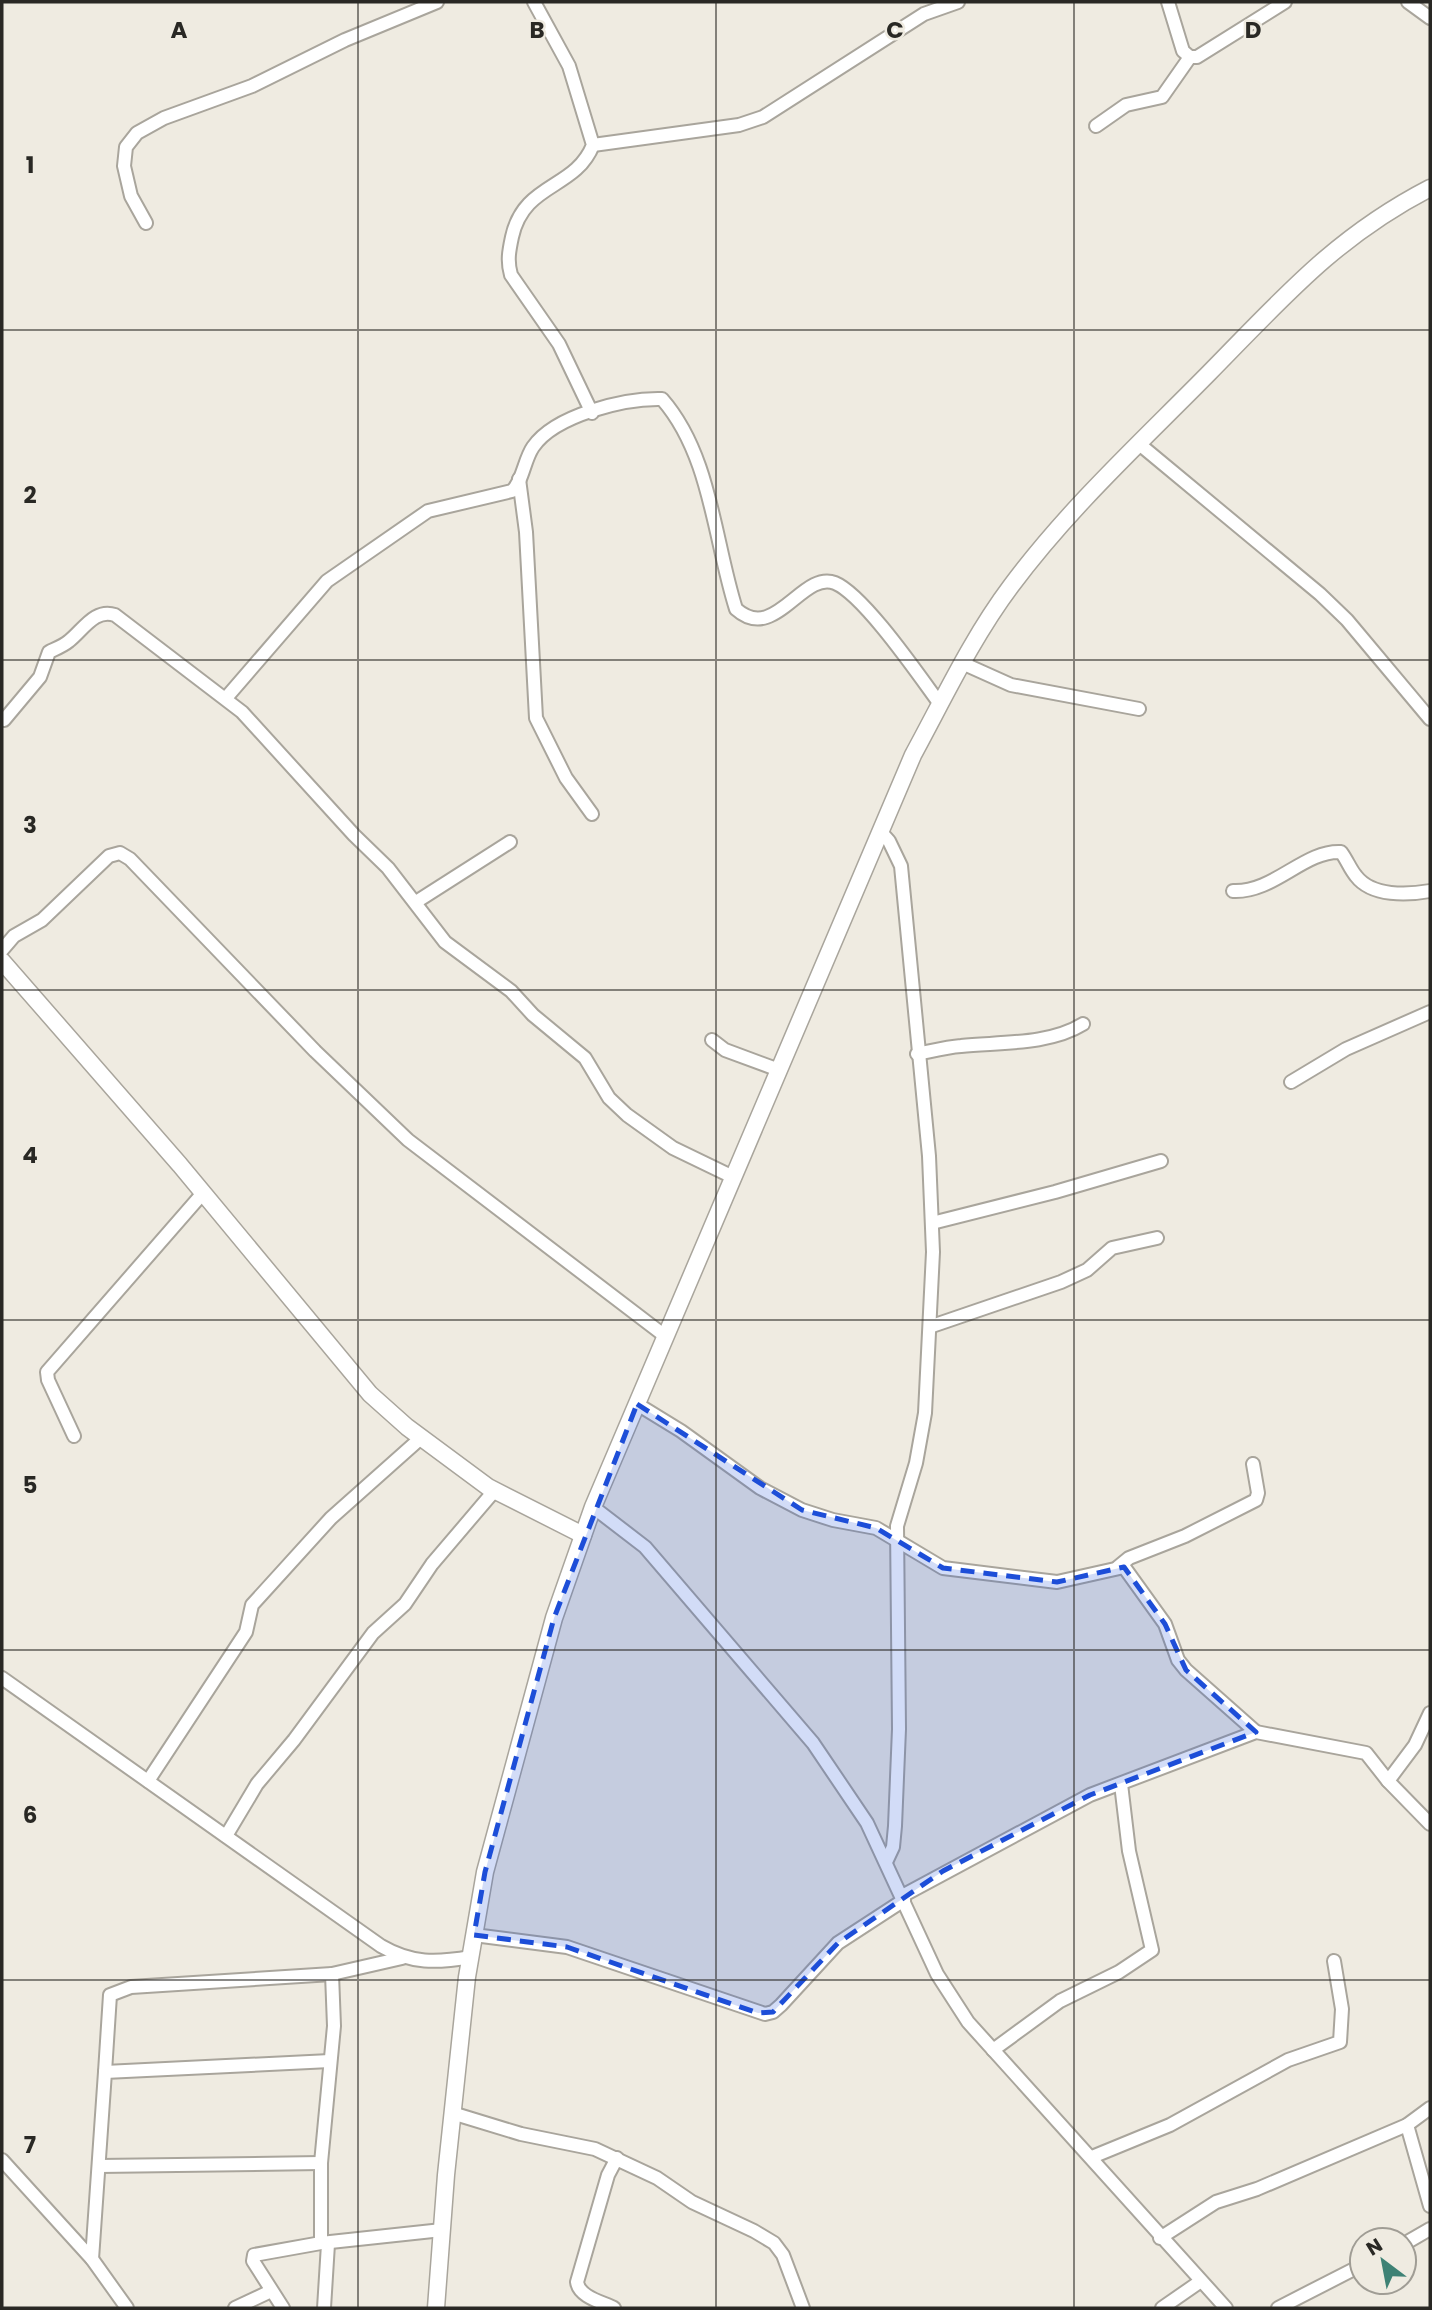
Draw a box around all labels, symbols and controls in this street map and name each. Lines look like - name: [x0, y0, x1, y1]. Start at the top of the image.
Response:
- text: A: [171, 14, 188, 46]
- text: B: [529, 14, 545, 46]
- text: C: [886, 14, 904, 46]
- text: D: [1245, 14, 1261, 46]
- text: 1: [26, 149, 34, 181]
- text: 2: [23, 479, 37, 511]
- text: 3: [23, 809, 37, 841]
- text: 4: [22, 1139, 38, 1171]
- text: 5: [23, 1469, 37, 1501]
- text: 6: [23, 1799, 37, 1831]
- text: 7: [24, 2129, 36, 2161]
- north arrow: [1348, 2226, 1418, 2296]
- text: N: [1361, 2232, 1387, 2262]

